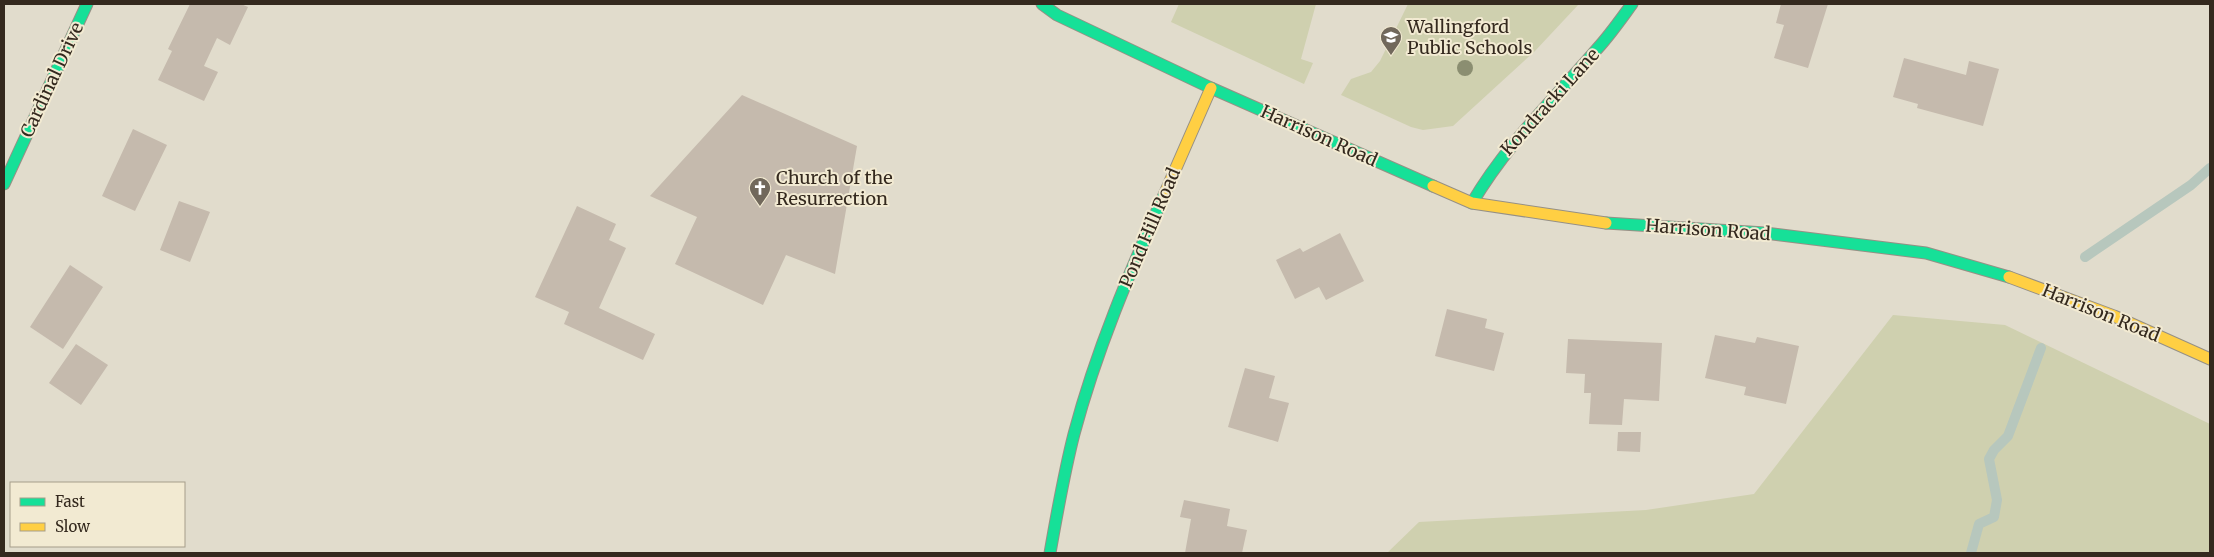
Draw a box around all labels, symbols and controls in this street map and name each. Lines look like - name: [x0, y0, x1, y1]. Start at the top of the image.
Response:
- place label: Wallingford Public Schools: [1406, 15, 1532, 59]
- street label: Cardinal Drive: [15, 19, 88, 141]
- school or university icon: Wallingford Public Schools: [1379, 25, 1403, 56]
- street label: Kondracki Lane: [1495, 43, 1604, 160]
- street label: Harrison Road: [1257, 100, 1381, 172]
- street label: Pond Hill Road: [1114, 164, 1185, 291]
- place label: Church of the Resurrection: [776, 166, 893, 210]
- church icon: Church of the Resurrection: [748, 176, 772, 207]
- street label: Harrison Road: [1645, 214, 1772, 245]
- street label: Harrison Road: [2039, 278, 2164, 347]
- legend: [10, 482, 185, 547]
- text: Fast: [55, 492, 85, 511]
- text: Slow: [55, 517, 90, 536]

